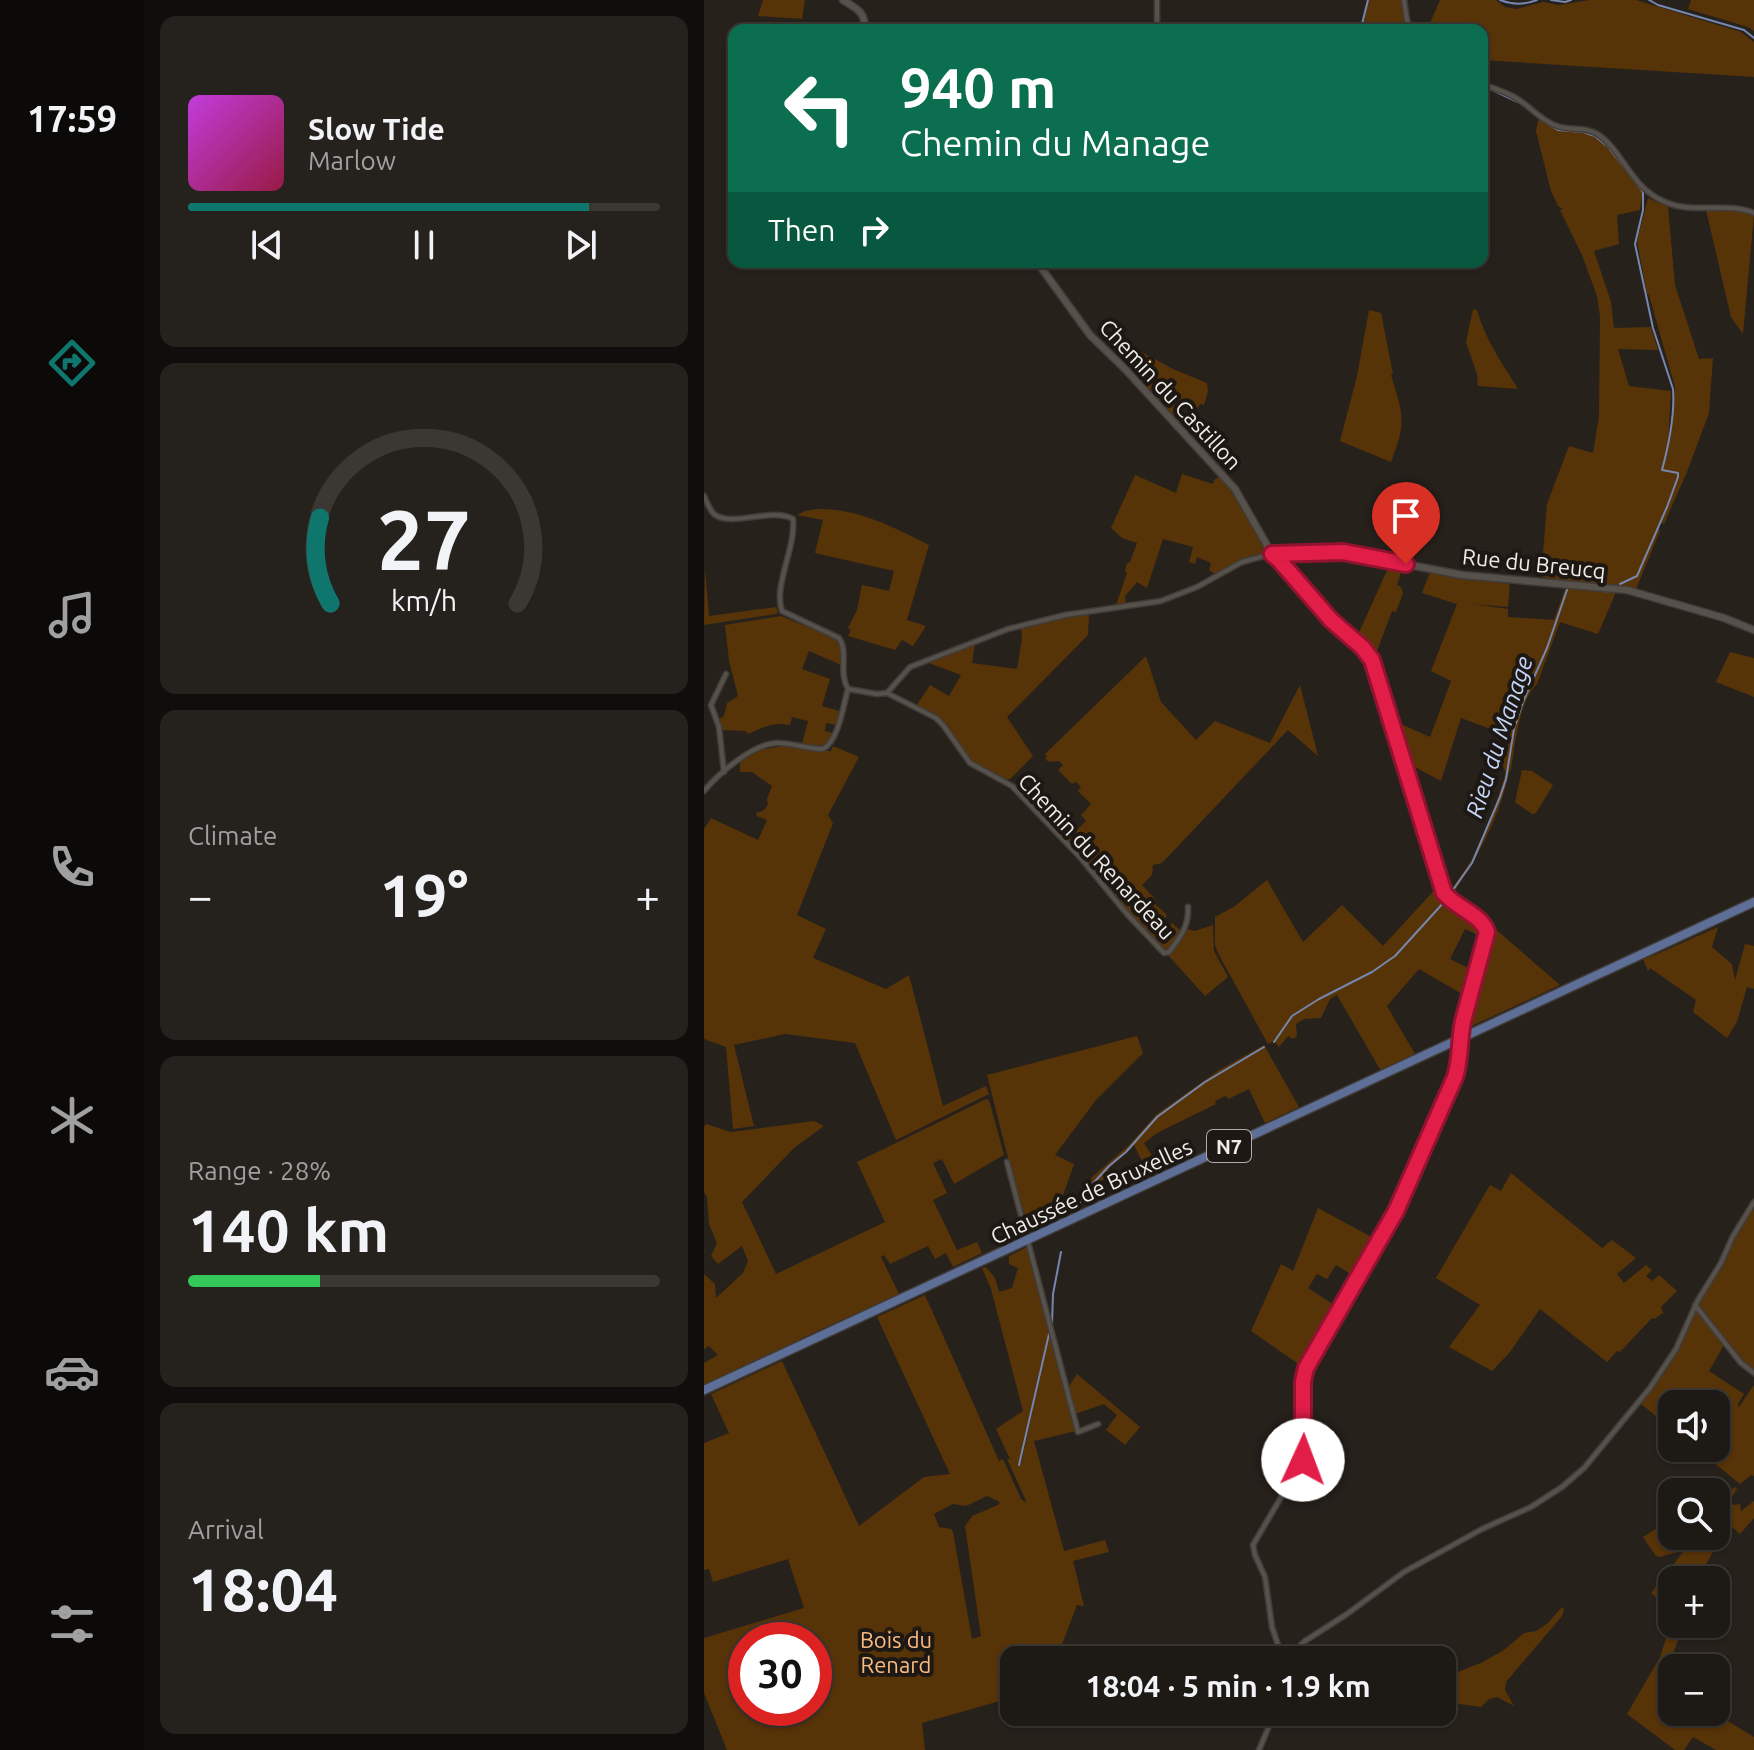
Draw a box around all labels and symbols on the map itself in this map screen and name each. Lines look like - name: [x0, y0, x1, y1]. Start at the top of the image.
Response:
- street label: Chemin du Castillon: [1095, 314, 1247, 474]
- pin: [1372, 482, 1440, 564]
- street label: Rue du Breucq: [1461, 543, 1607, 583]
- water label: Rieu du Manage: [1460, 653, 1538, 821]
- street label: Chemin du Renardeau: [1014, 768, 1180, 944]
- road number: N7: [1207, 1130, 1251, 1162]
- street label: Chaussée de Bruxelles: [986, 1133, 1196, 1249]
- position arrow: [1261, 1418, 1345, 1502]
- speed limit sign: 30: [728, 1622, 832, 1726]
- park label: Bois du Renard: [860, 1627, 932, 1677]

